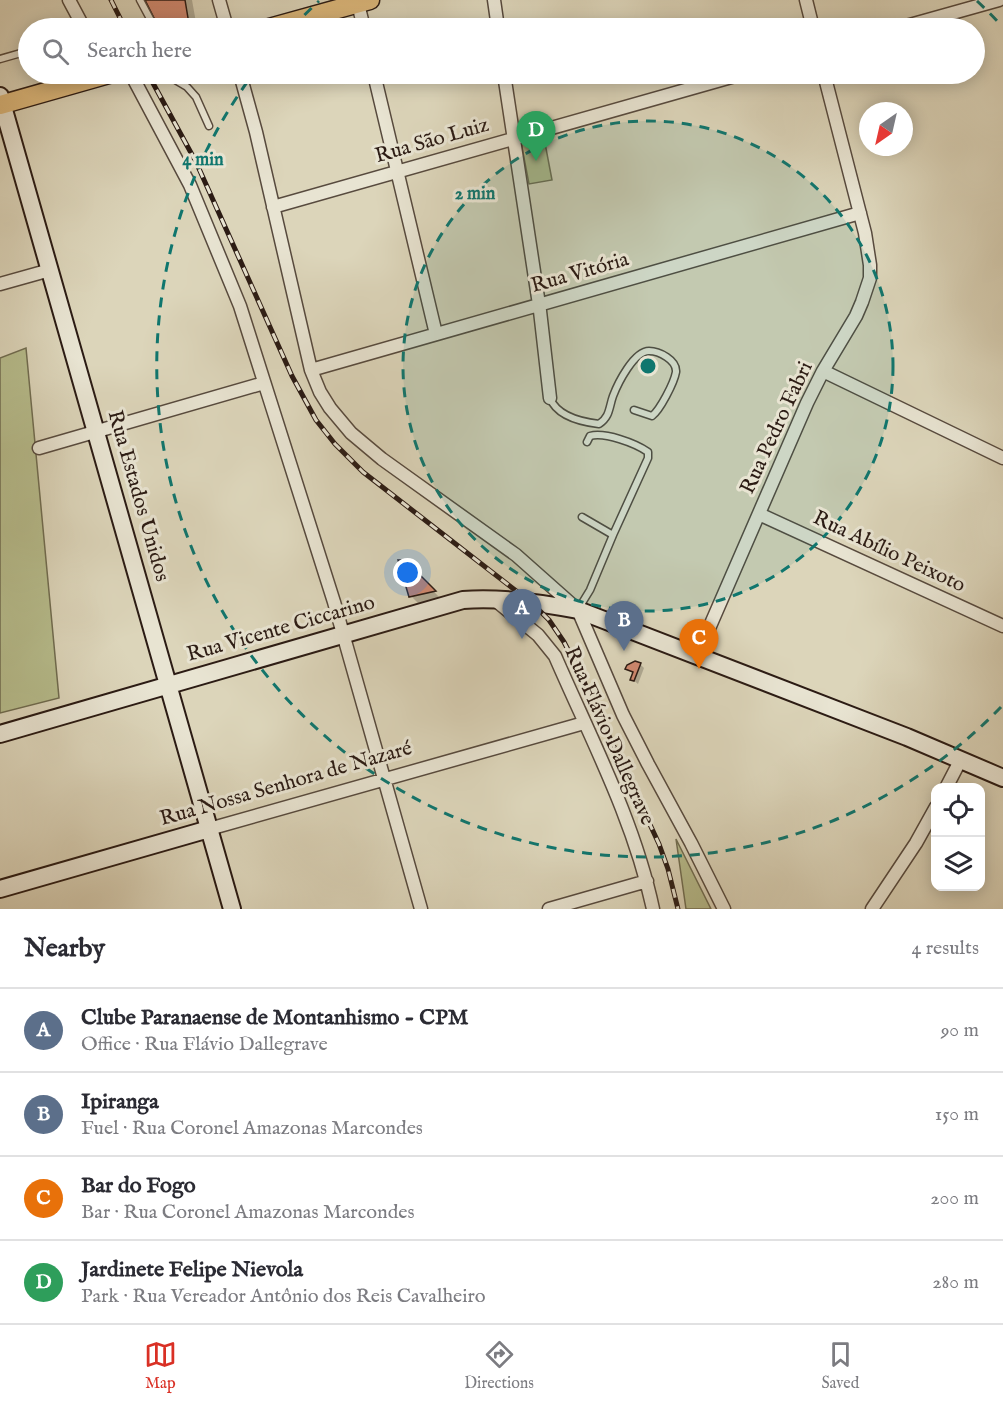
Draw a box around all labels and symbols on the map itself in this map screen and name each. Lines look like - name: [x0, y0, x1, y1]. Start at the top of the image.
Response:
- north arrow: [859, 102, 913, 156]
- street label: Rua São Luiz: [372, 112, 492, 170]
- pin: D: [516, 112, 556, 161]
- text: 4 min: [182, 149, 224, 172]
- text: 2 min: [455, 183, 496, 206]
- street label: Rua Vitória: [528, 246, 633, 300]
- centre of rings: [638, 356, 658, 376]
- street label: Rua Pedro Fabri: [734, 357, 820, 499]
- street label: Rua Estados Unidos: [101, 407, 175, 585]
- street label: Rua Abílio Peixoto: [808, 505, 970, 599]
- your location: [393, 558, 422, 587]
- street label: Rua Vicente Ciccarino: [184, 589, 378, 669]
- pin: A: [502, 590, 542, 639]
- pin: B: [604, 602, 644, 651]
- pin: C: [680, 620, 718, 669]
- street label: Rua Flávio Dallegrave: [557, 642, 661, 830]
- street label: Rua Nossa Senhora de Nazaré: [157, 735, 416, 833]

